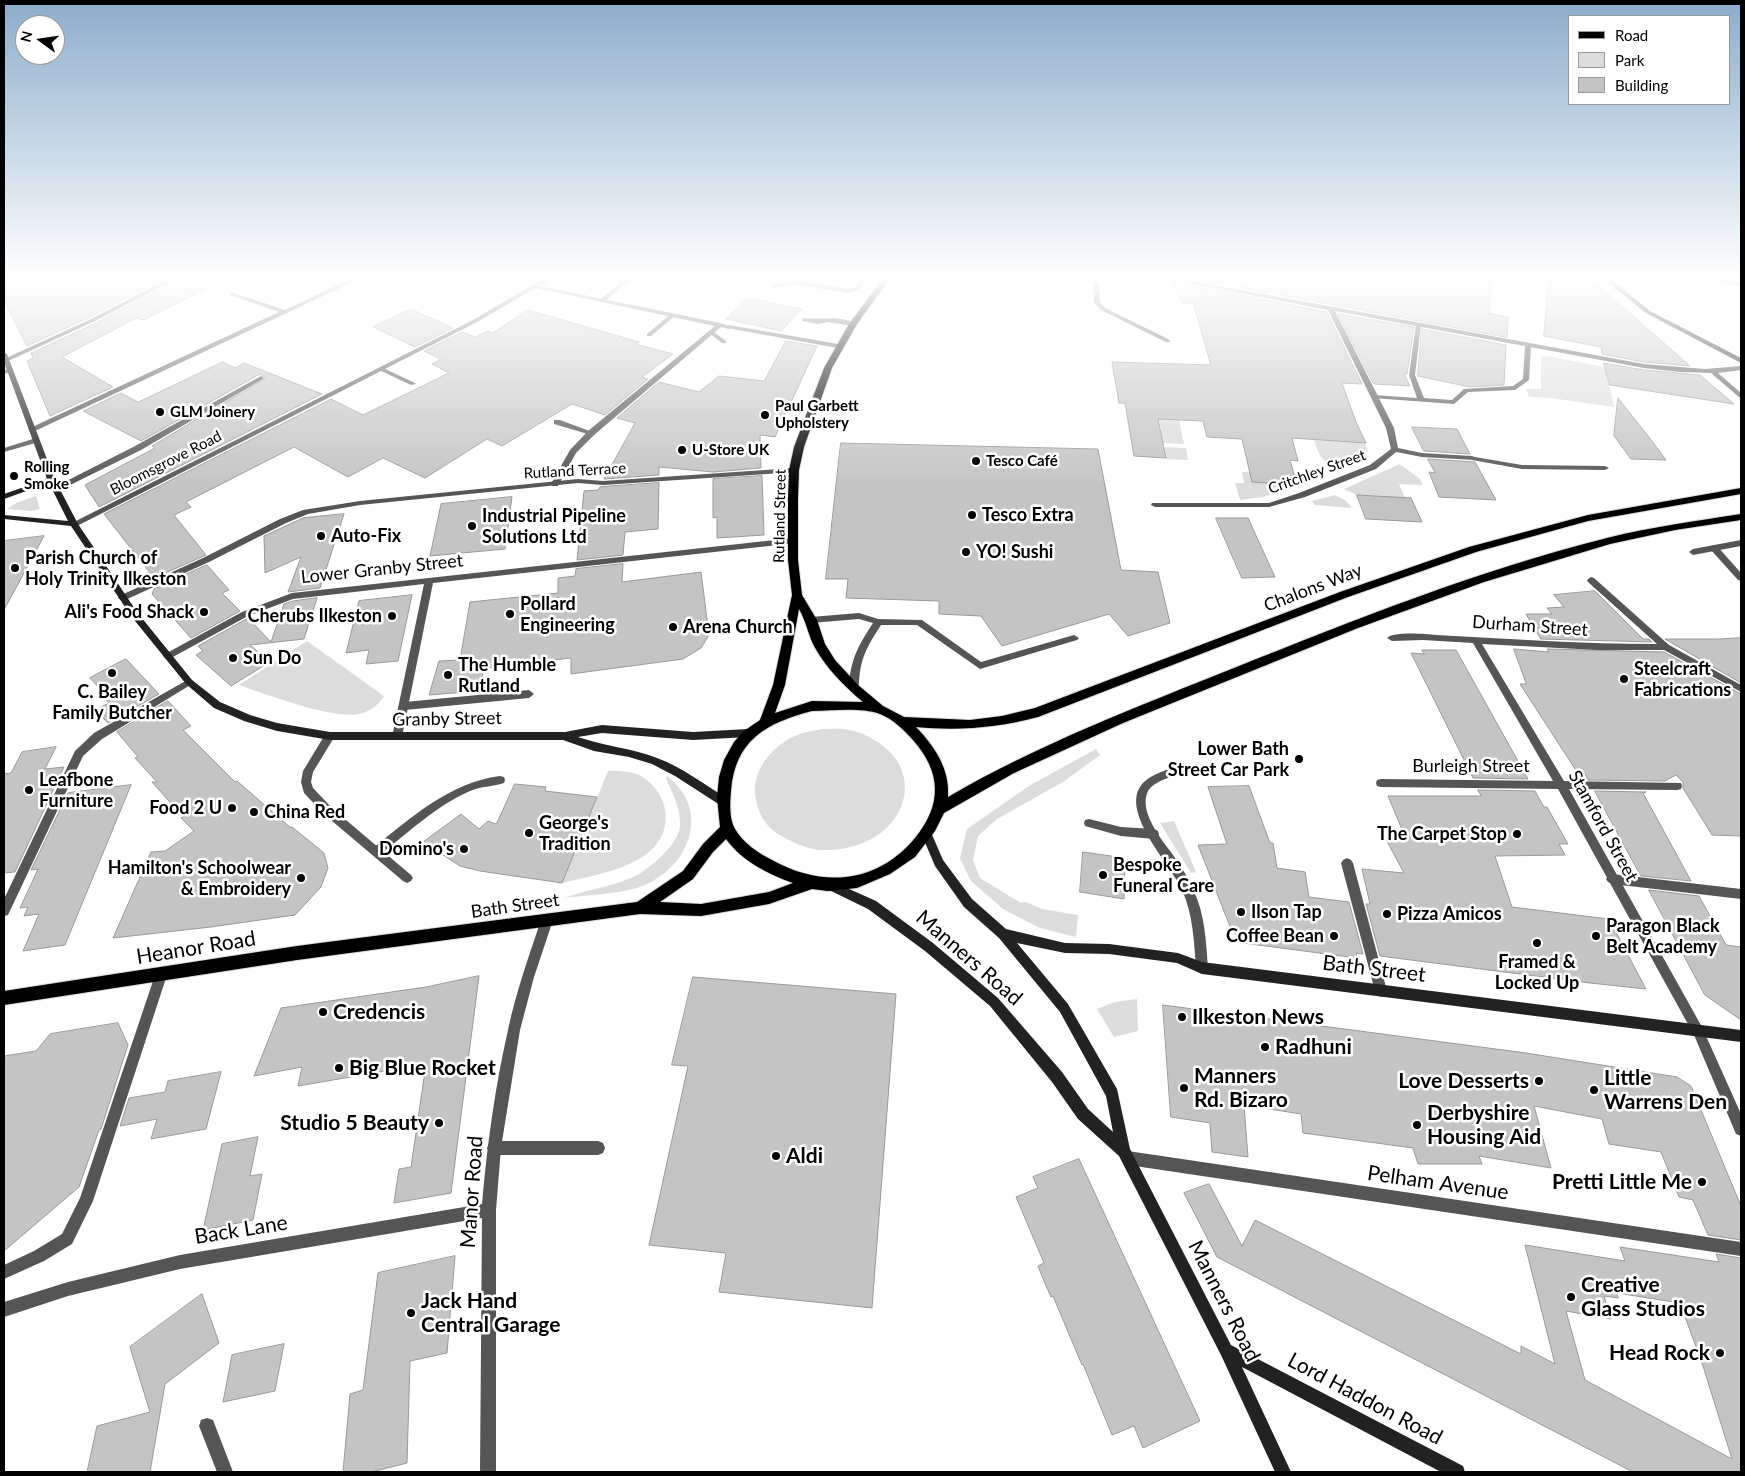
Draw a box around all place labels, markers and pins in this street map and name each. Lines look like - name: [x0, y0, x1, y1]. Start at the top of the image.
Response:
- place label: Paul Garbett Upholstery: [775, 397, 859, 432]
- place label: GLM Joinery: [170, 403, 255, 421]
- marker: GLM Joinery: [154, 406, 166, 418]
- marker: Paul Garbett Upholstery: [759, 409, 771, 421]
- place label: U-Store UK: [692, 441, 769, 459]
- marker: U-Store UK: [676, 444, 688, 456]
- place label: Tesco Café: [986, 452, 1058, 470]
- marker: Tesco Café: [970, 455, 982, 467]
- place label: Rolling Smoke: [24, 458, 69, 493]
- marker: Rolling Smoke: [8, 470, 20, 482]
- place label: Tesco Extra: [982, 504, 1074, 526]
- place label: Industrial Pipeline Solutions Ltd: [482, 505, 626, 548]
- marker: Tesco Extra: [966, 509, 978, 521]
- marker: Industrial Pipeline Solutions Ltd: [466, 520, 478, 532]
- place label: Auto-Fix: [331, 525, 401, 547]
- marker: Auto-Fix: [315, 530, 327, 542]
- place label: YO! Sushi: [976, 541, 1053, 563]
- marker: YO! Sushi: [960, 546, 972, 558]
- place label: Parish Church of Holy Trinity Ilkeston: [25, 547, 186, 590]
- marker: Parish Church of Holy Trinity Ilkeston: [9, 562, 21, 574]
- place label: Pollard Engineering: [520, 593, 615, 636]
- place label: Ali's Food Shack: [65, 601, 194, 623]
- place label: Cherubs Ilkeston: [247, 605, 382, 627]
- marker: Ali's Food Shack: [198, 606, 210, 618]
- marker: Pollard Engineering: [504, 608, 516, 620]
- marker: Cherubs Ilkeston: [386, 610, 398, 622]
- place label: Arena Church: [683, 616, 793, 638]
- marker: Arena Church: [667, 621, 679, 633]
- place label: Sun Do: [243, 647, 301, 669]
- marker: Sun Do: [227, 652, 239, 664]
- place label: The Humble Rutland: [458, 654, 556, 696]
- place label: Steelcraft Fabrications: [1634, 658, 1731, 701]
- marker: C. Bailey Family Butcher: [106, 667, 118, 679]
- marker: The Humble Rutland: [442, 669, 454, 681]
- marker: Steelcraft Fabrications: [1618, 673, 1630, 685]
- place label: C. Bailey Family Butcher: [52, 681, 172, 724]
- place label: Lower Bath Street Car Park: [1168, 738, 1289, 781]
- marker: Lower Bath Street Car Park: [1293, 753, 1305, 765]
- place label: Leafbone Furniture: [39, 769, 113, 812]
- marker: Leafbone Furniture: [23, 784, 35, 796]
- place label: Food 2 U: [149, 797, 222, 819]
- place label: China Red: [264, 801, 345, 823]
- marker: Food 2 U: [226, 802, 238, 814]
- marker: China Red: [248, 806, 260, 818]
- place label: George's Tradition: [539, 812, 611, 854]
- place label: The Carpet Stop: [1377, 823, 1507, 845]
- marker: George's Tradition: [523, 827, 535, 839]
- marker: The Carpet Stop: [1511, 828, 1523, 840]
- place label: Domino's: [379, 838, 454, 860]
- marker: Domino's: [458, 843, 470, 855]
- place label: Bespoke Funeral Care: [1113, 854, 1214, 896]
- place label: Hamilton's Schoolwear & Embroidery: [108, 857, 291, 900]
- marker: Bespoke Funeral Care: [1097, 869, 1109, 881]
- marker: Hamilton's Schoolwear & Embroidery: [295, 872, 307, 884]
- place label: Ilson Tap: [1251, 901, 1322, 923]
- place label: Pizza Amicos: [1397, 903, 1502, 925]
- marker: Ilson Tap: [1235, 906, 1247, 918]
- marker: Pizza Amicos: [1381, 908, 1393, 920]
- place label: Paragon Black Belt Academy: [1606, 915, 1720, 958]
- place label: Coffee Bean: [1226, 925, 1324, 947]
- marker: Coffee Bean: [1328, 930, 1340, 942]
- marker: Paragon Black Belt Academy: [1590, 930, 1602, 942]
- marker: Framed & Locked Up: [1531, 937, 1543, 949]
- place label: Framed & Locked Up: [1495, 951, 1579, 994]
- place label: Credencis: [333, 999, 425, 1025]
- place label: Ilkeston News: [1192, 1004, 1324, 1030]
- marker: Credencis: [317, 1006, 329, 1018]
- marker: Ilkeston News: [1176, 1011, 1188, 1023]
- place label: Radhuni: [1275, 1034, 1352, 1060]
- marker: Radhuni: [1259, 1041, 1271, 1053]
- place label: Big Blue Rocket: [349, 1055, 496, 1081]
- marker: Big Blue Rocket: [333, 1062, 345, 1074]
- place label: Manners Rd. Bizaro: [1194, 1063, 1288, 1113]
- place label: Little Warrens Den: [1604, 1065, 1727, 1115]
- place label: Love Desserts: [1398, 1068, 1529, 1094]
- marker: Love Desserts: [1533, 1075, 1545, 1087]
- marker: Manners Rd. Bizaro: [1178, 1082, 1190, 1094]
- marker: Little Warrens Den: [1588, 1084, 1600, 1096]
- place label: Derbyshire Housing Aid: [1427, 1100, 1541, 1150]
- place label: Studio 5 Beauty: [280, 1110, 429, 1136]
- marker: Studio 5 Beauty: [433, 1117, 445, 1129]
- marker: Derbyshire Housing Aid: [1411, 1119, 1423, 1131]
- place label: Aldi: [786, 1143, 823, 1169]
- marker: Aldi: [770, 1150, 782, 1162]
- place label: Pretti Little Me: [1552, 1169, 1692, 1195]
- marker: Pretti Little Me: [1696, 1176, 1708, 1188]
- place label: Creative Glass Studios: [1581, 1272, 1705, 1322]
- place label: Jack Hand Central Garage: [421, 1288, 560, 1338]
- marker: Creative Glass Studios: [1565, 1291, 1577, 1303]
- marker: Jack Hand Central Garage: [405, 1307, 417, 1319]
- place label: Head Rock: [1609, 1340, 1710, 1366]
- marker: Head Rock: [1714, 1347, 1726, 1359]

